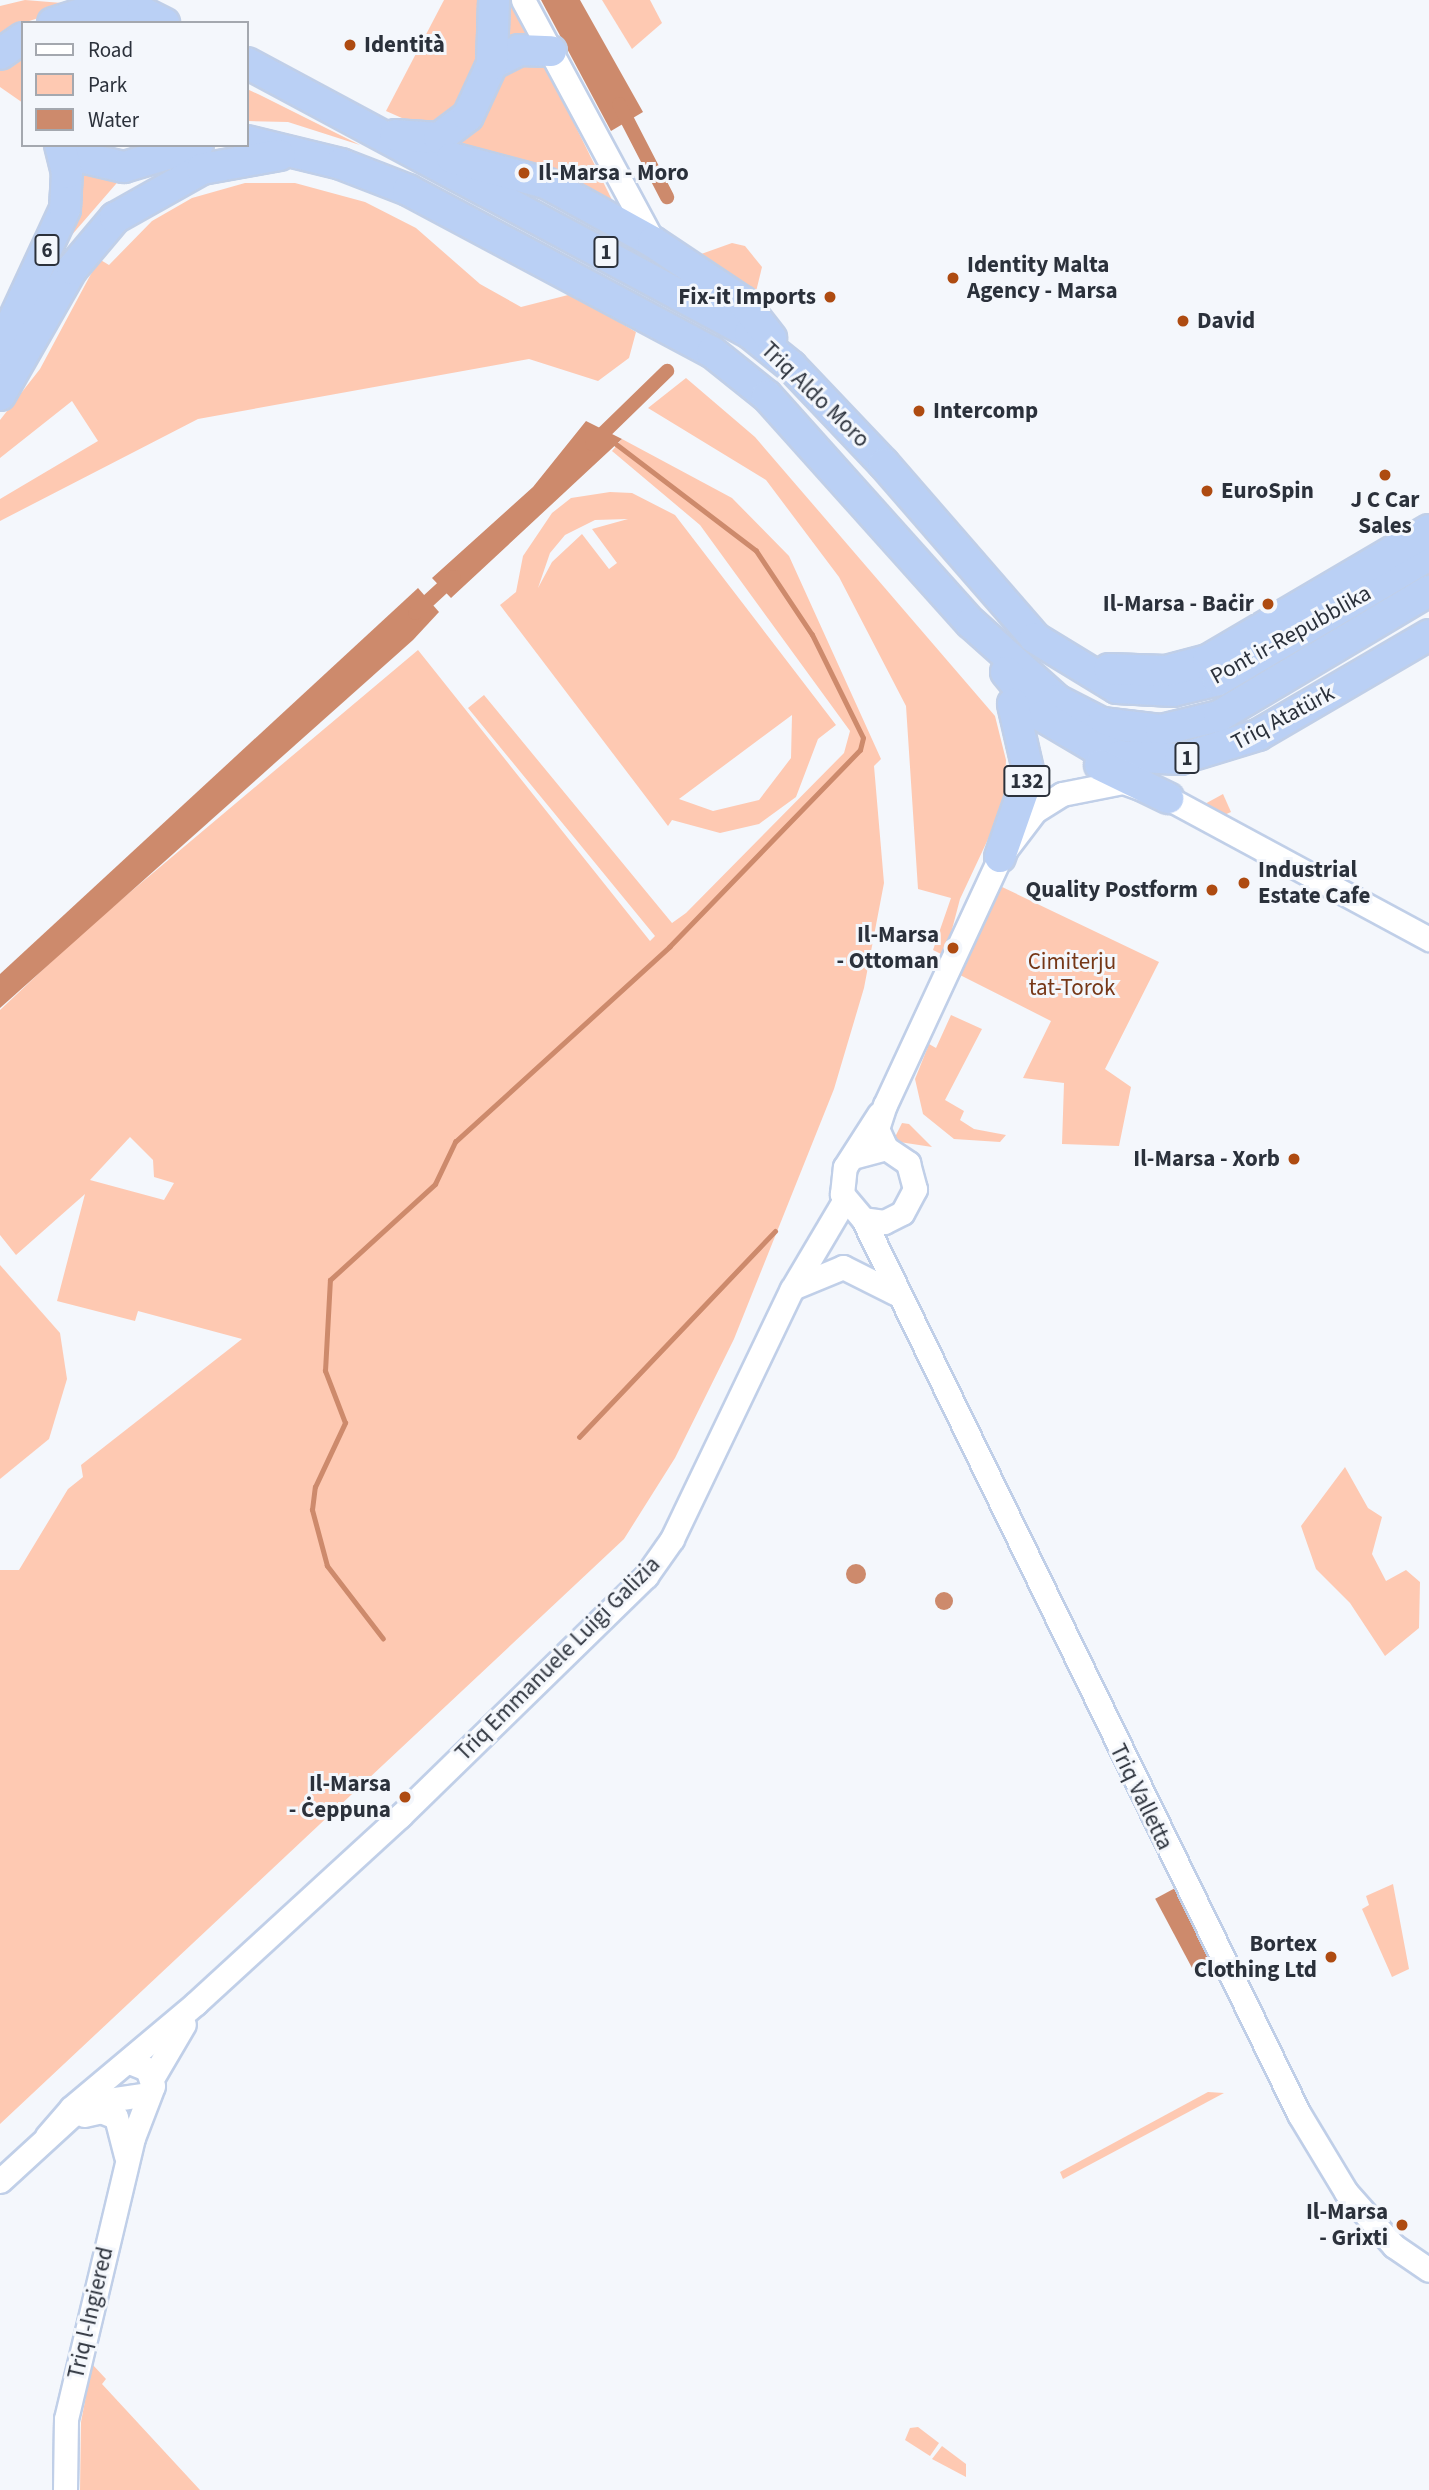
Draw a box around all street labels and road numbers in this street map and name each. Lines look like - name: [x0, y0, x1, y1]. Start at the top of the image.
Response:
- road number: 6: [33, 232, 61, 268]
- road number: 1: [592, 234, 620, 270]
- street label: Triq Aldo Moro: [755, 336, 875, 454]
- street label: Pont ir-Repubblika: [1206, 579, 1376, 691]
- street label: Triq Atatürk: [1227, 679, 1339, 757]
- road number: 1: [1173, 740, 1201, 776]
- road number: 132: [1002, 764, 1052, 798]
- street label: Triq Emmanuele Luigi Galizia: [450, 1551, 666, 1767]
- street label: Triq Valletta: [1104, 1740, 1178, 1854]
- street label: Triq l-Ingiered: [62, 2244, 120, 2382]

